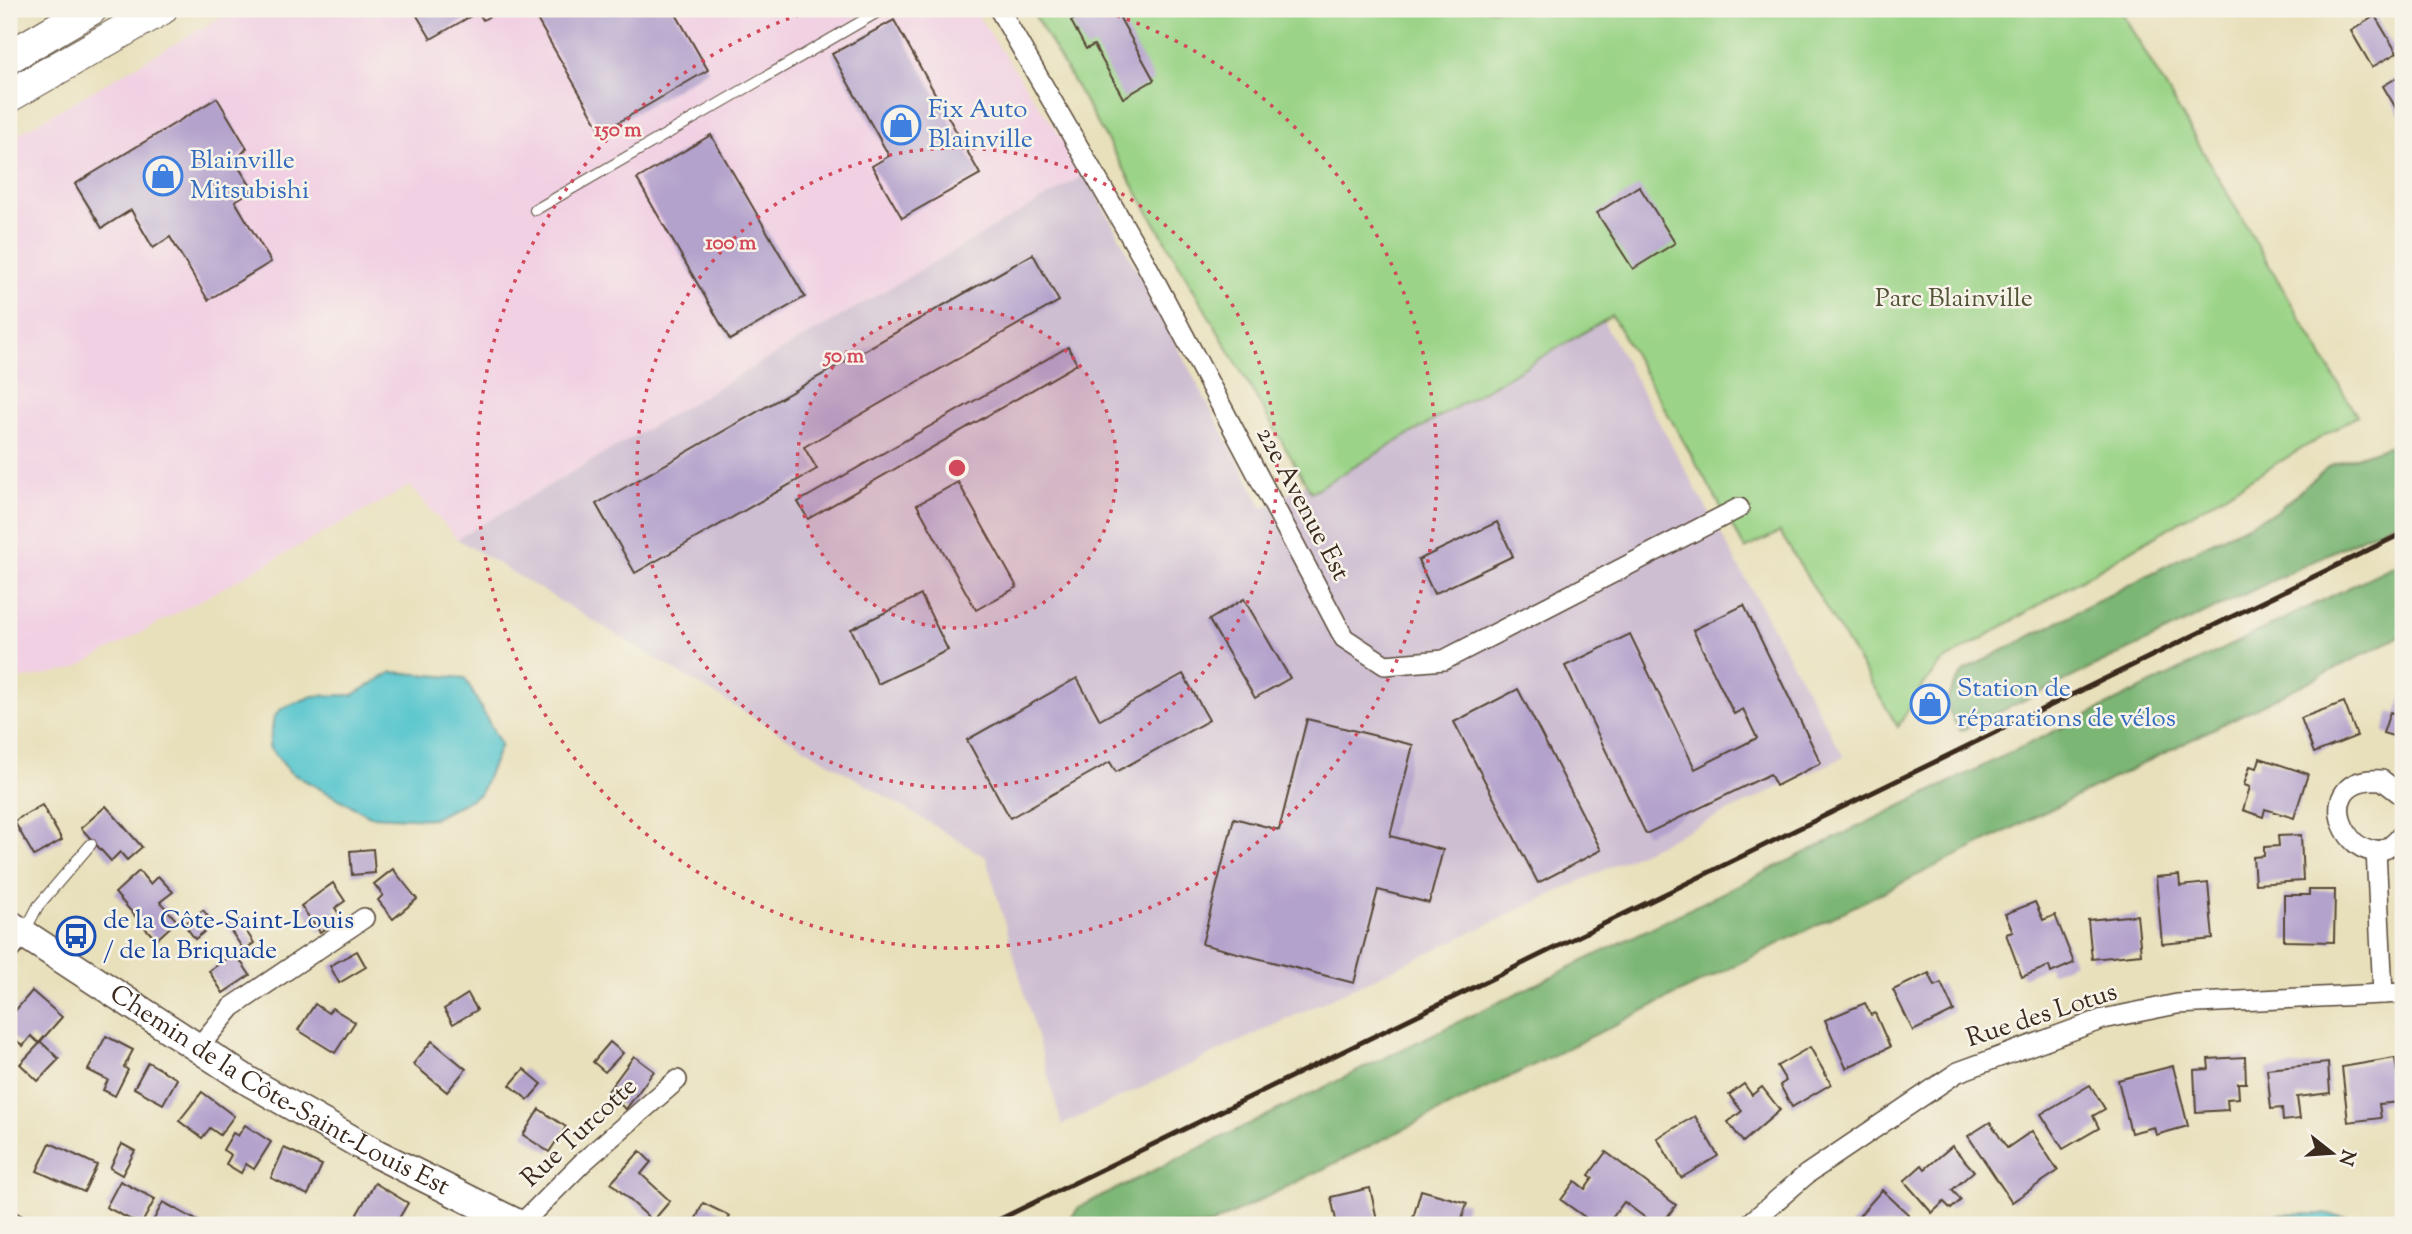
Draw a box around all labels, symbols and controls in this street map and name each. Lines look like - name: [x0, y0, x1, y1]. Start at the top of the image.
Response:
- place label: Fix Auto Blainville: [928, 92, 1033, 159]
- shop icon: Fix Auto Blainville: [880, 104, 922, 146]
- text: 150 m: [594, 116, 642, 146]
- place label: Blainville Mitsubishi: [190, 143, 309, 210]
- shop icon: Blainville Mitsubishi: [142, 155, 184, 197]
- text: 100 m: [706, 229, 757, 259]
- park label: Parc Blainville: [1875, 281, 2033, 318]
- text: 50 m: [822, 342, 865, 372]
- street label: 22e Avenue Est: [1246, 421, 1358, 587]
- centre of rings: [945, 456, 969, 480]
- place label: Station de réparations de vélos: [1957, 671, 2176, 738]
- shop icon: Station de réparations de vélos: [1909, 683, 1951, 725]
- place label: de la Côte-Saint-Louis / de la Briquade: [103, 903, 354, 970]
- bus stop icon: de la Côte-Saint-Louis / de la Briquade: [55, 915, 97, 957]
- street label: Rue des Lotus: [1962, 974, 2122, 1058]
- street label: Chemin de la Côte-Saint-Louis Est: [102, 976, 456, 1206]
- street label: Rue Turcotte: [514, 1069, 646, 1197]
- north arrow: [2296, 1118, 2366, 1188]
- text: N: [2331, 1146, 2361, 1168]

